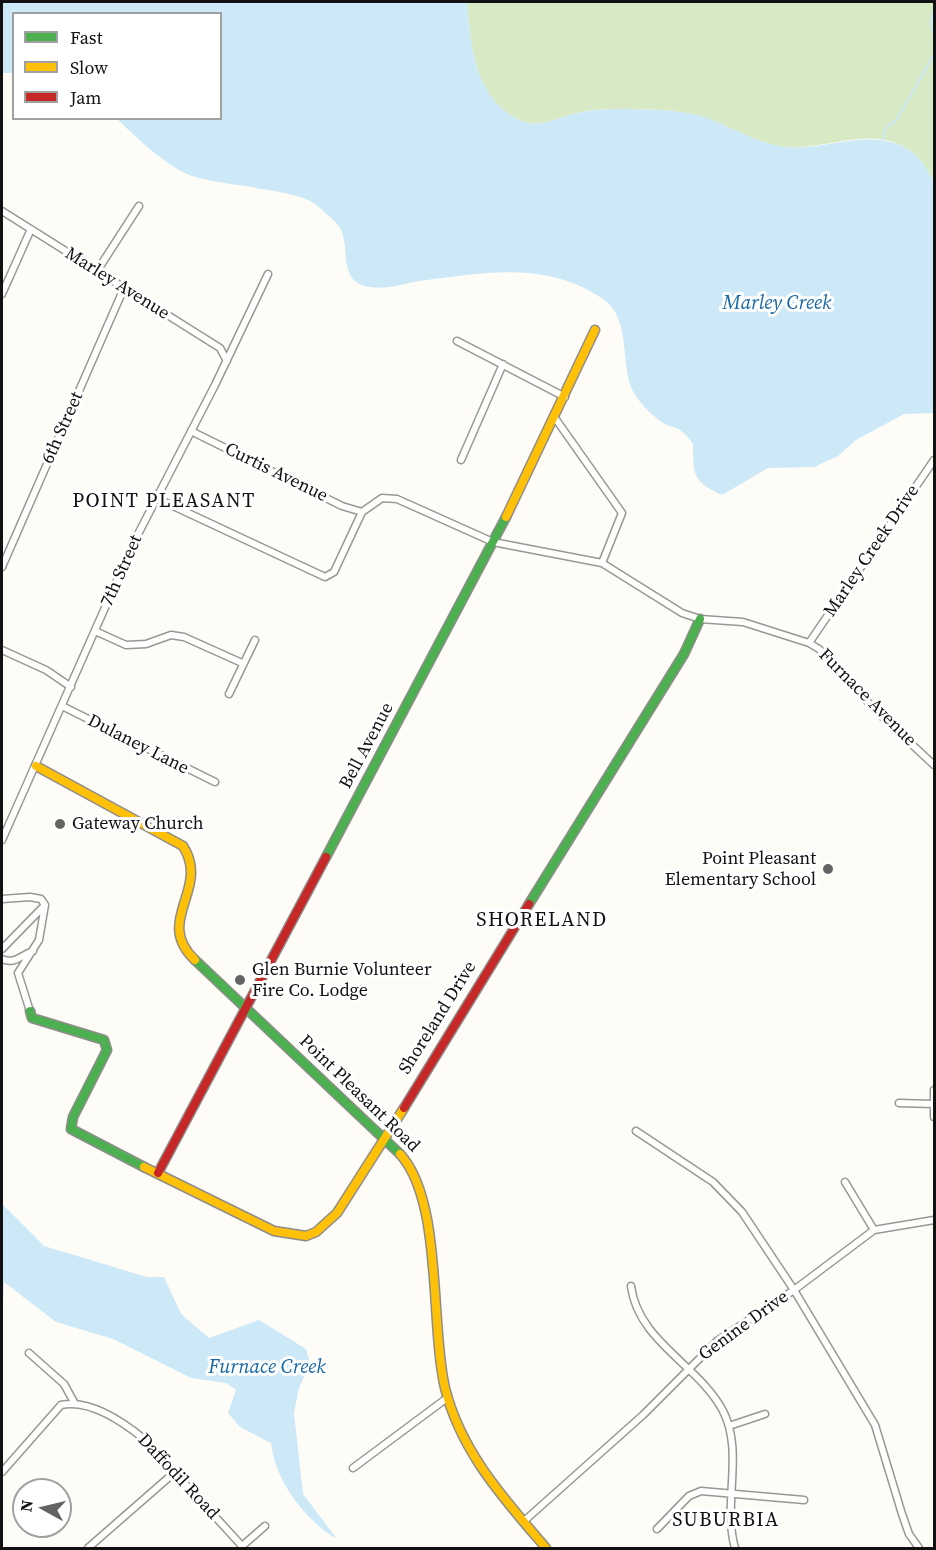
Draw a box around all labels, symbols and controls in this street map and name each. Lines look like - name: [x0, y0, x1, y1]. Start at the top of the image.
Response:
- legend: [12, 12, 222, 120]
- text: Fast: [70, 25, 103, 50]
- text: Slow: [70, 55, 108, 80]
- text: Jam: [70, 85, 102, 110]
- street label: Marley Avenue: [61, 243, 173, 325]
- water label: Marley Creek: [723, 292, 831, 316]
- street label: 6th Street: [38, 389, 88, 467]
- street label: Curtis Avenue: [221, 439, 331, 507]
- street label: Marley Creek Drive: [820, 481, 924, 621]
- district label: POINT PLEASANT: [72, 490, 256, 514]
- street label: 7th Street: [97, 532, 147, 610]
- street label: Furnace Avenue: [814, 645, 920, 751]
- street label: Bell Avenue: [335, 699, 399, 793]
- street label: Dulaney Lane: [84, 710, 192, 780]
- place label: Gateway Church: [72, 813, 204, 835]
- marker: Gateway Church: [53, 817, 67, 831]
- place label: Point Pleasant Elementary School: [665, 848, 816, 890]
- marker: Point Pleasant Elementary School: [821, 862, 835, 876]
- district label: SHORELAND: [476, 909, 608, 933]
- street label: Shoreland Drive: [395, 958, 481, 1078]
- place label: Glen Burnie Volunteer Fire Co. Lodge: [252, 959, 432, 1002]
- marker: Glen Burnie Volunteer Fire Co. Lodge: [233, 973, 247, 987]
- street label: Point Pleasant Road: [294, 1031, 424, 1157]
- street label: Genine Drive: [695, 1286, 793, 1366]
- water label: Furnace Creek: [208, 1356, 326, 1380]
- street label: Daffodil Road: [133, 1430, 223, 1524]
- north arrow: [12, 1478, 72, 1538]
- text: N: [14, 1498, 38, 1513]
- district label: SUBURBIA: [672, 1509, 780, 1533]

